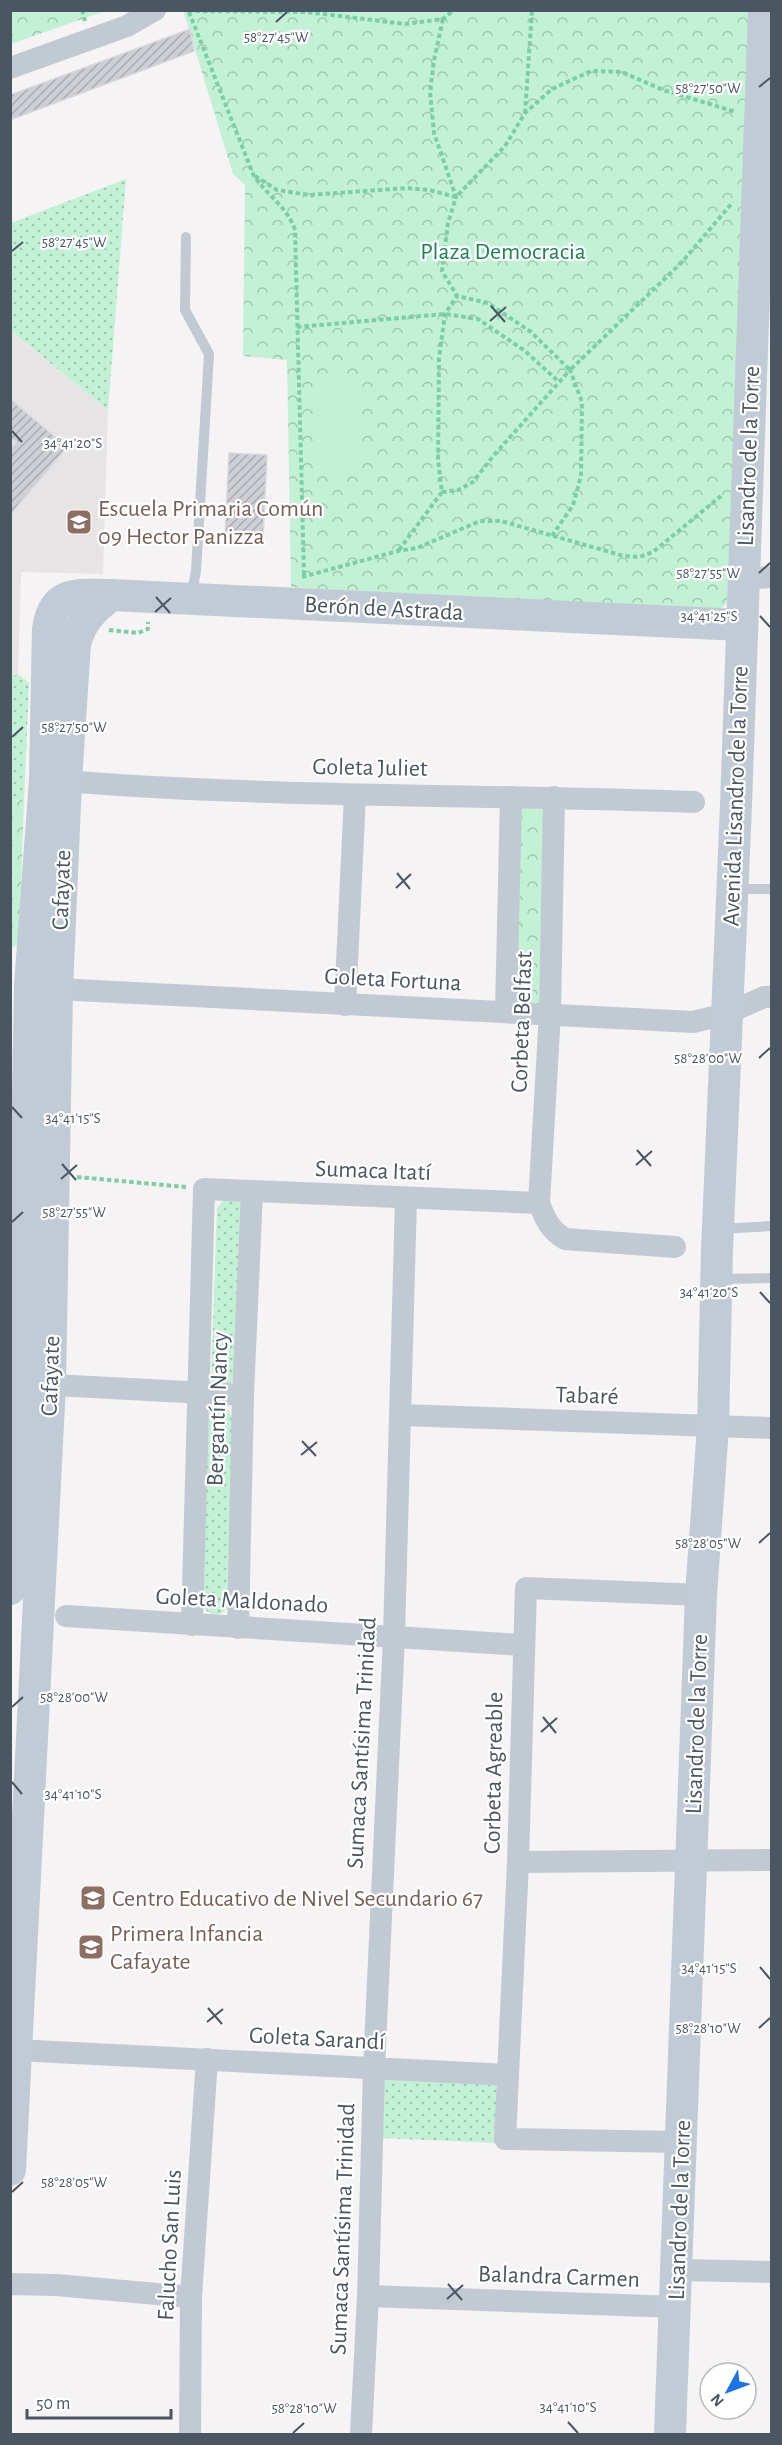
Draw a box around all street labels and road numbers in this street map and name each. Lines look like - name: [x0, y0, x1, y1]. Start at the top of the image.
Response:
- street label: Lisandro de la Torre: [734, 365, 764, 547]
- street label: Berón de Astrada: [304, 593, 464, 625]
- street label: Avenida Lisandro de la Torre: [719, 665, 753, 927]
- street label: Goleta Juliet: [312, 755, 428, 781]
- street label: Cafayate: [49, 849, 75, 931]
- street label: Corbeta Belfast: [508, 950, 536, 1093]
- street label: Goleta Fortuna: [324, 964, 462, 996]
- street label: Sumaca Itatí: [315, 1157, 432, 1185]
- street label: Bergantín Nancy: [203, 1331, 233, 1487]
- street label: Cafayate: [38, 1335, 64, 1417]
- street label: Tabaré: [555, 1383, 619, 1409]
- street label: Goleta Maldonado: [155, 1584, 329, 1618]
- street label: Sumaca Santísima Trinidad: [343, 1617, 381, 1870]
- street label: Lisandro de la Torre: [682, 1633, 712, 1815]
- street label: Corbeta Agreable: [481, 1692, 507, 1854]
- street label: Goleta Sarandí: [248, 2023, 386, 2055]
- street label: Sumaca Santísima Trinidad: [327, 2103, 359, 2355]
- street label: Lisandro de la Torre: [665, 2119, 695, 2301]
- street label: Falucho San Luis: [154, 2169, 186, 2321]
- street label: Balandra Carmen: [478, 2262, 640, 2292]

